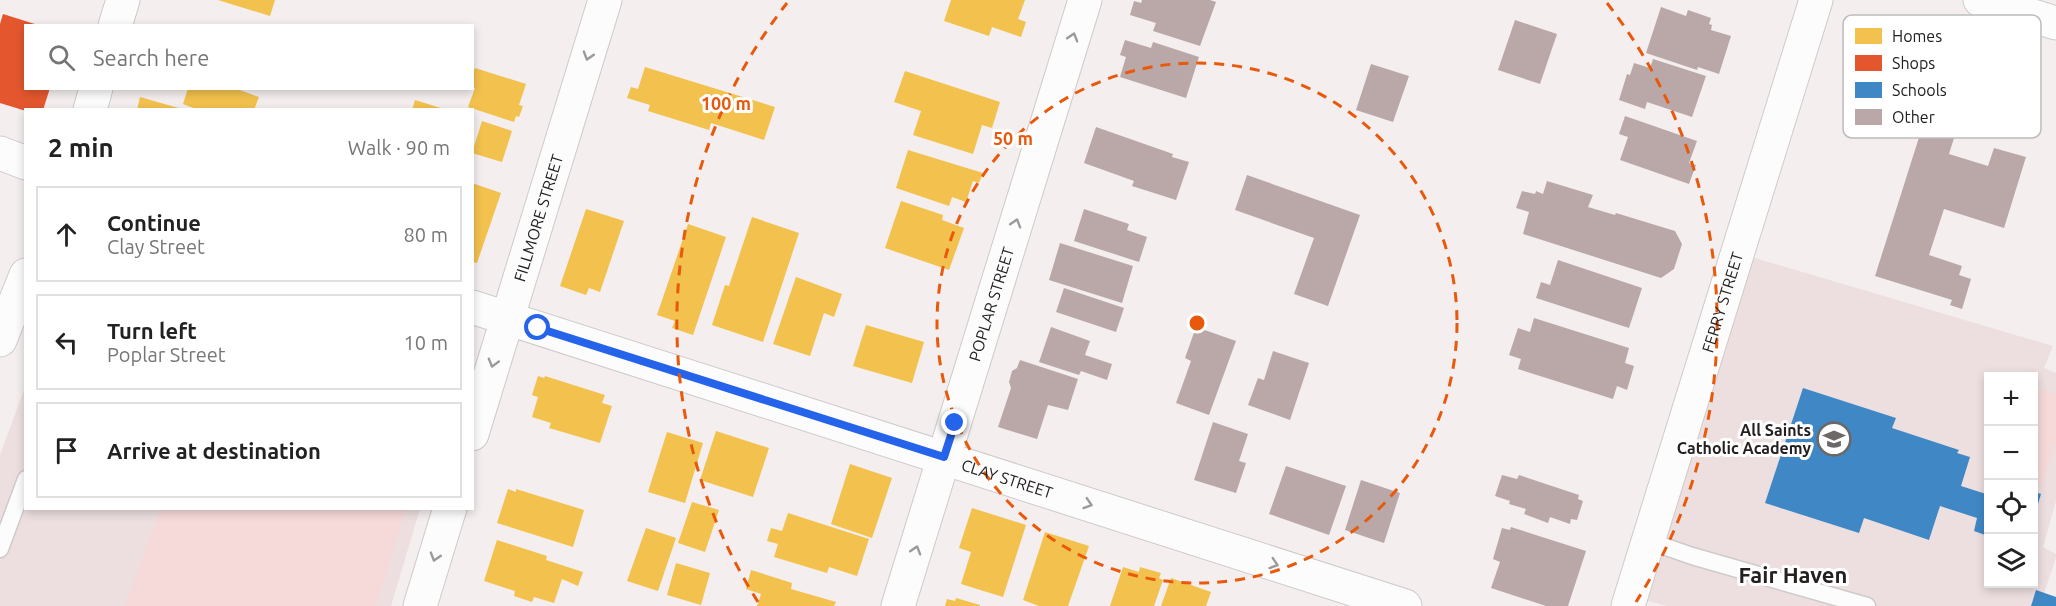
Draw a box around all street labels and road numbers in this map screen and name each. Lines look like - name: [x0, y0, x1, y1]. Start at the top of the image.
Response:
- street label: FILLMORE STREET: [510, 152, 566, 284]
- street label: POPLAR STREET: [965, 245, 1017, 363]
- street label: FERRY STREET: [1698, 250, 1746, 355]
- street label: CLAY STREET: [959, 455, 1055, 502]

